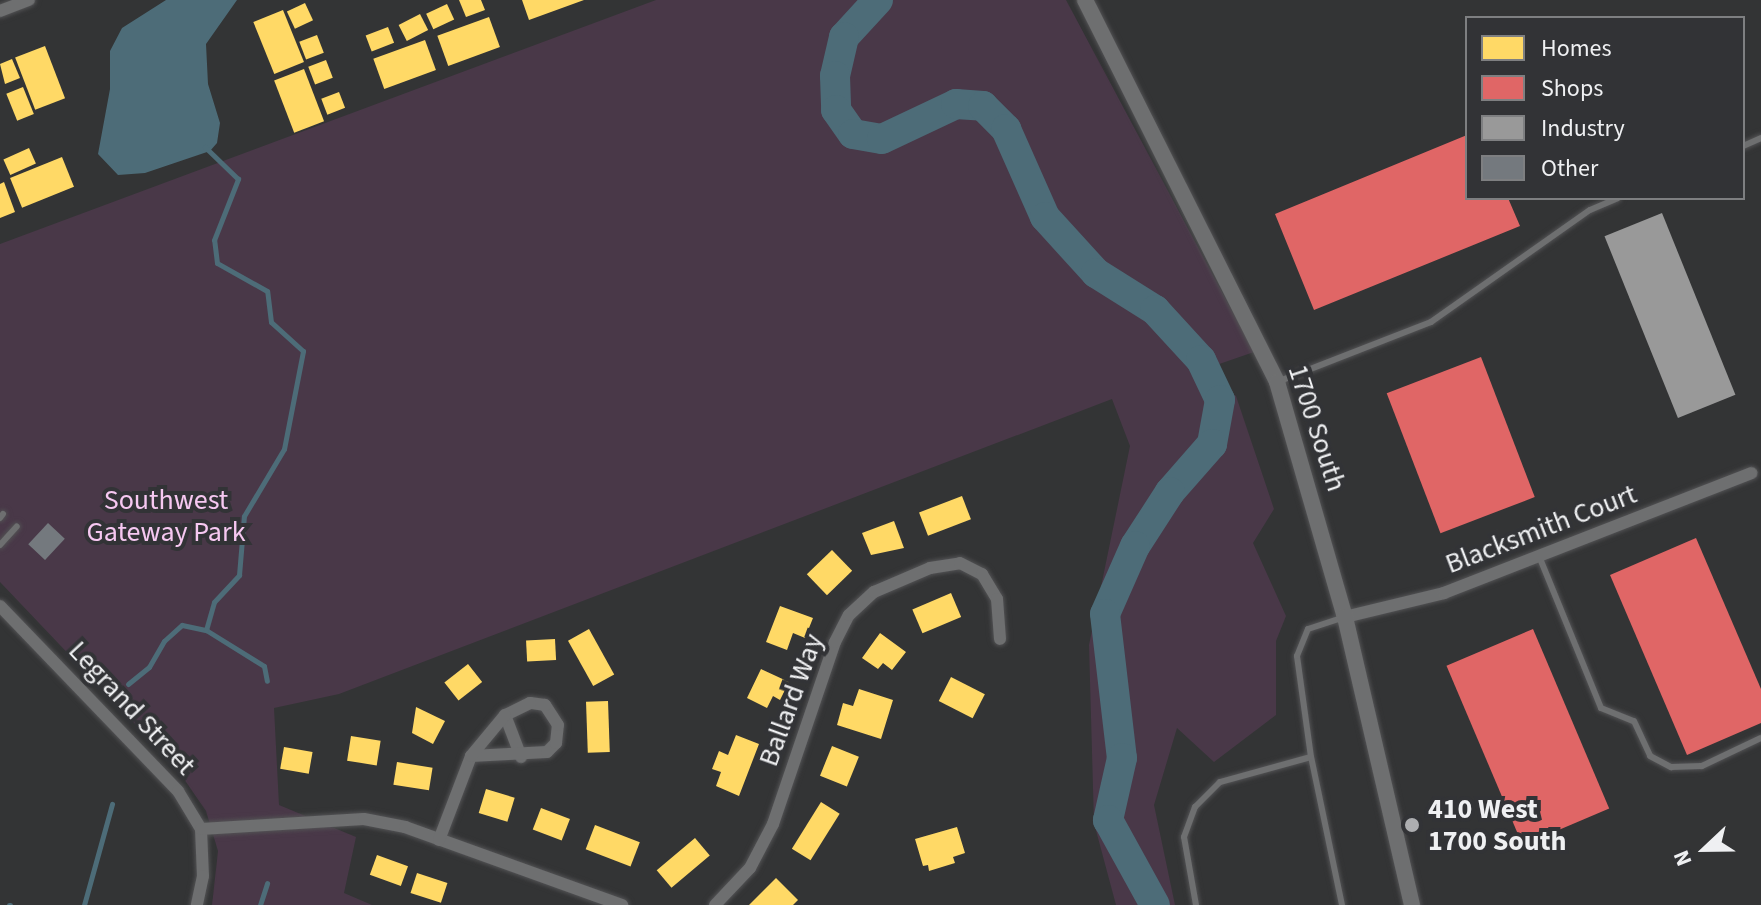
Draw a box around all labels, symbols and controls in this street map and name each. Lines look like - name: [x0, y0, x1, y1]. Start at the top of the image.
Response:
- legend: [1465, 16, 1745, 200]
- text: Homes: [1541, 31, 1612, 66]
- text: Shops: [1541, 71, 1603, 106]
- text: Industry: [1541, 111, 1625, 146]
- text: Other: [1541, 151, 1598, 186]
- street label: 1700 South: [1281, 360, 1353, 496]
- street label: Blacksmith Court: [1441, 477, 1641, 581]
- park label: Southwest Gateway Park: [86, 483, 246, 549]
- street label: Ballard Way: [752, 629, 830, 771]
- street label: Legrand Street: [61, 634, 203, 782]
- place label: 410 West 1700 South: [1428, 792, 1566, 858]
- north arrow: [1665, 809, 1745, 889]
- marker: 410 West 1700 South: [1403, 816, 1421, 834]
- text: N: [1665, 845, 1700, 871]

